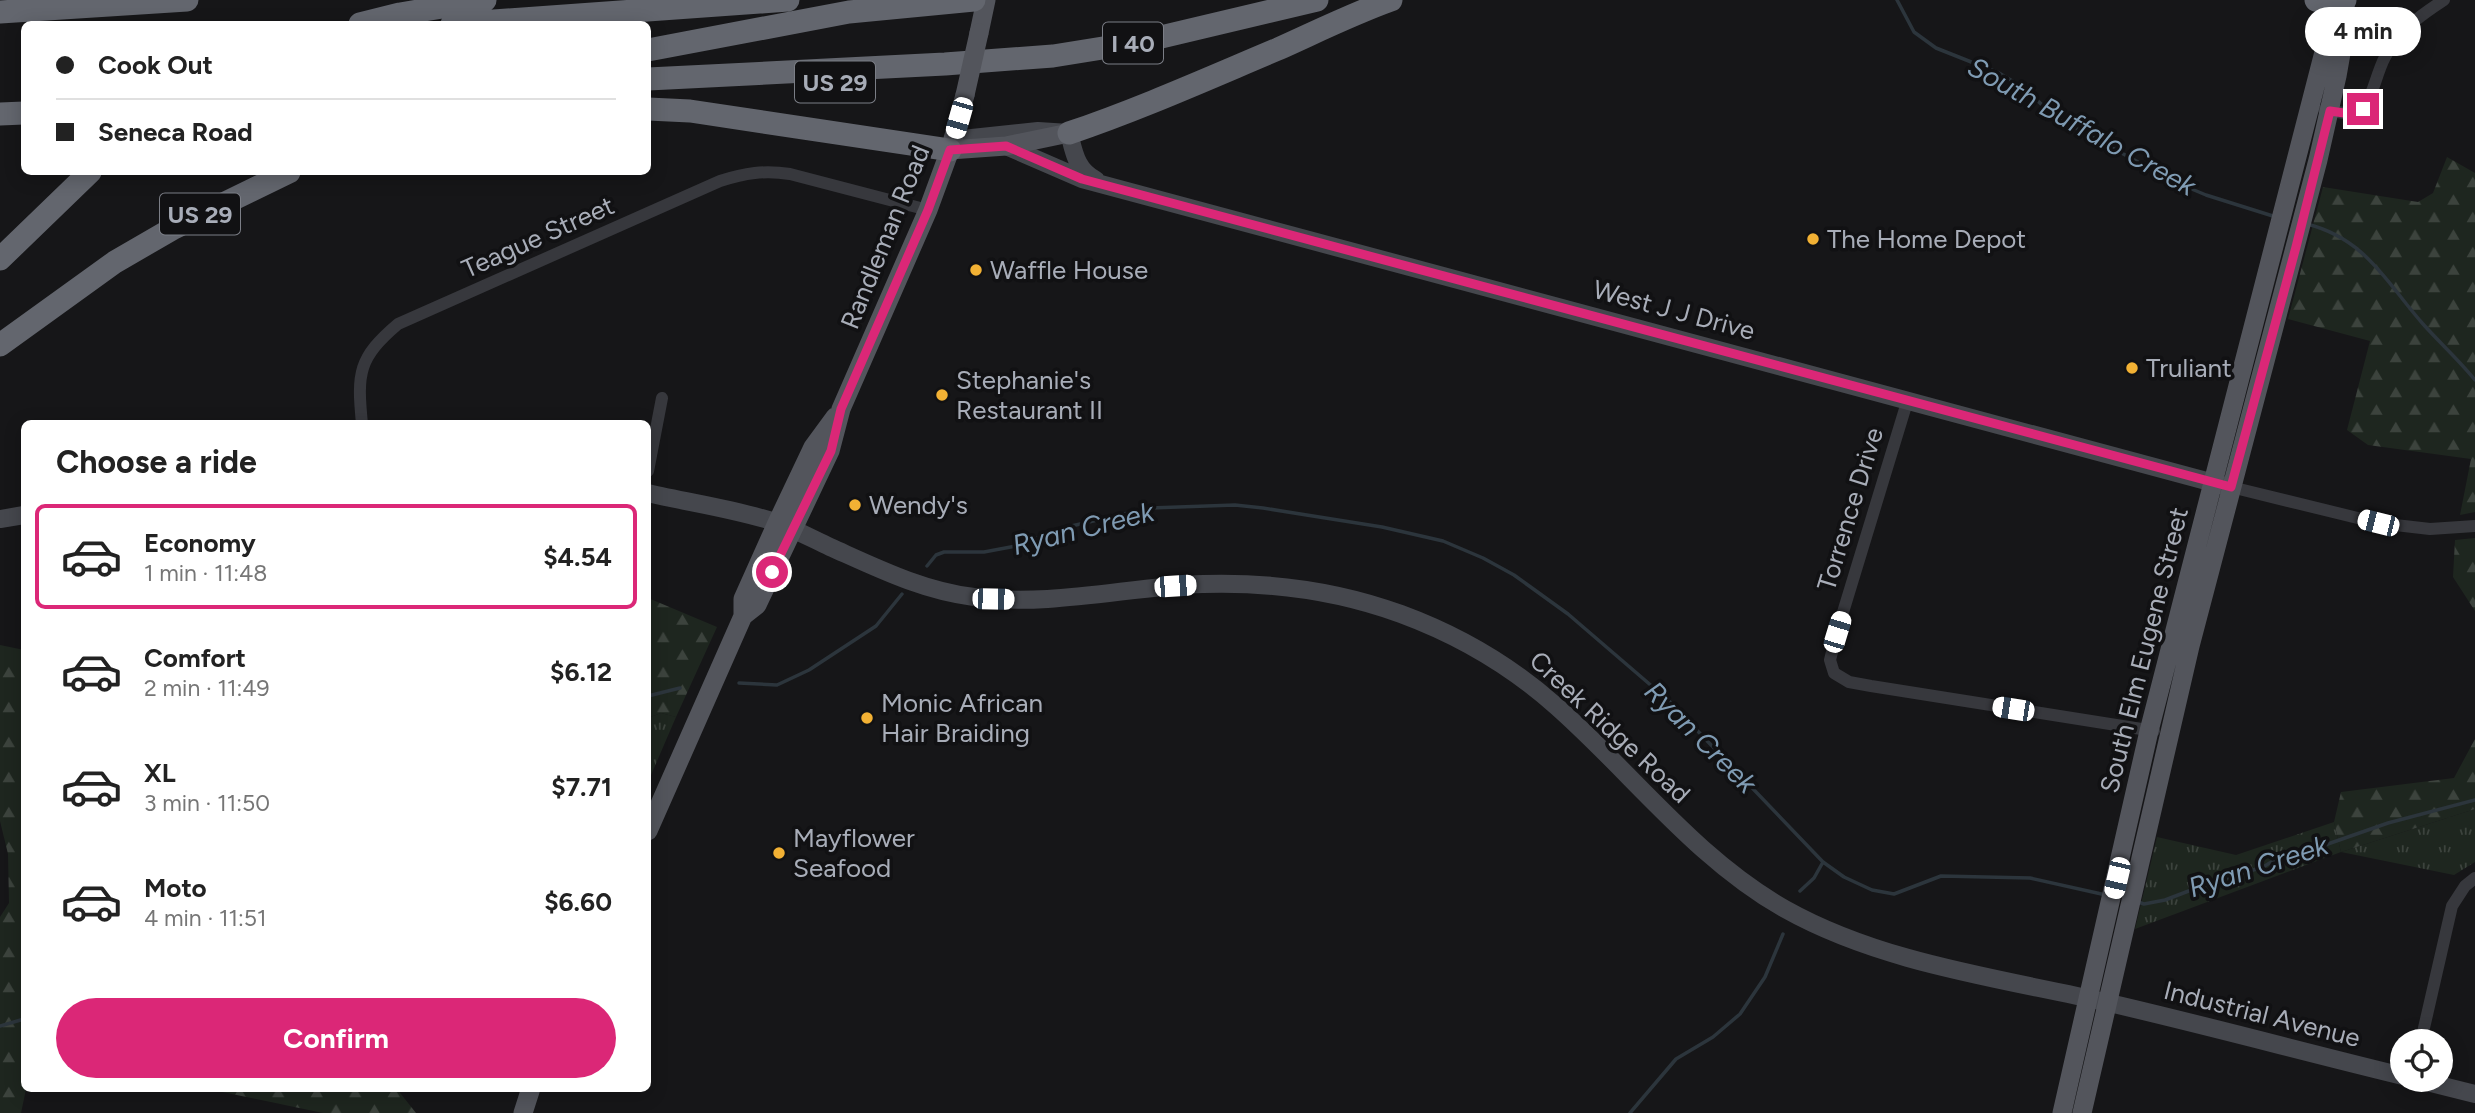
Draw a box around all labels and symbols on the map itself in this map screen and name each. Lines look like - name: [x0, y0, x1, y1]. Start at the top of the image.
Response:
- callout: 4 min: [2305, 7, 2421, 56]
- road number: I 40: [1103, 23, 1163, 64]
- water label: South Buffalo Creek: [1962, 49, 2203, 203]
- road number: US 29: [795, 61, 875, 102]
- route end: [2347, 93, 2379, 125]
- car: [944, 95, 975, 141]
- street label: Randleman Road: [834, 140, 936, 334]
- street label: Teague Street: [457, 189, 619, 285]
- road number: US 29: [160, 194, 240, 234]
- place label: The Home Depot: [1827, 223, 2026, 255]
- marker: The Home Depot: [1805, 231, 1821, 247]
- place label: Waffle House: [990, 254, 1148, 286]
- marker: Waffle House: [968, 262, 984, 278]
- street label: West J J Drive: [1590, 273, 1758, 347]
- place label: Truliant: [2146, 352, 2232, 384]
- marker: Truliant: [2124, 360, 2140, 376]
- place label: Stephanie's Restaurant II: [956, 364, 1103, 426]
- marker: Stephanie's Restaurant II: [934, 387, 950, 403]
- street label: Torrence Drive: [1810, 424, 1890, 594]
- place label: Wendy's: [869, 489, 968, 521]
- water label: Ryan Creek: [1009, 494, 1159, 562]
- marker: Wendy's: [847, 497, 863, 513]
- street label: South Elm Eugene Street: [2093, 504, 2195, 796]
- car: [2356, 508, 2401, 538]
- route start: [756, 556, 788, 588]
- car: [1154, 574, 1197, 598]
- car: [972, 588, 1015, 610]
- car: [1821, 609, 1854, 655]
- street label: Creek Ridge Road: [1523, 644, 1697, 810]
- water label: Ryan Creek: [1638, 674, 1765, 801]
- place label: Monic African Hair Braiding: [881, 687, 1043, 749]
- car: [1991, 695, 2036, 723]
- marker: Monic African Hair Braiding: [859, 710, 875, 726]
- place label: Mayflower Seafood: [793, 822, 915, 884]
- water label: Ryan Creek: [2184, 827, 2333, 905]
- marker: Mayflower Seafood: [771, 845, 787, 861]
- car: [2103, 855, 2132, 901]
- street label: Industrial Avenue: [2160, 974, 2364, 1054]

